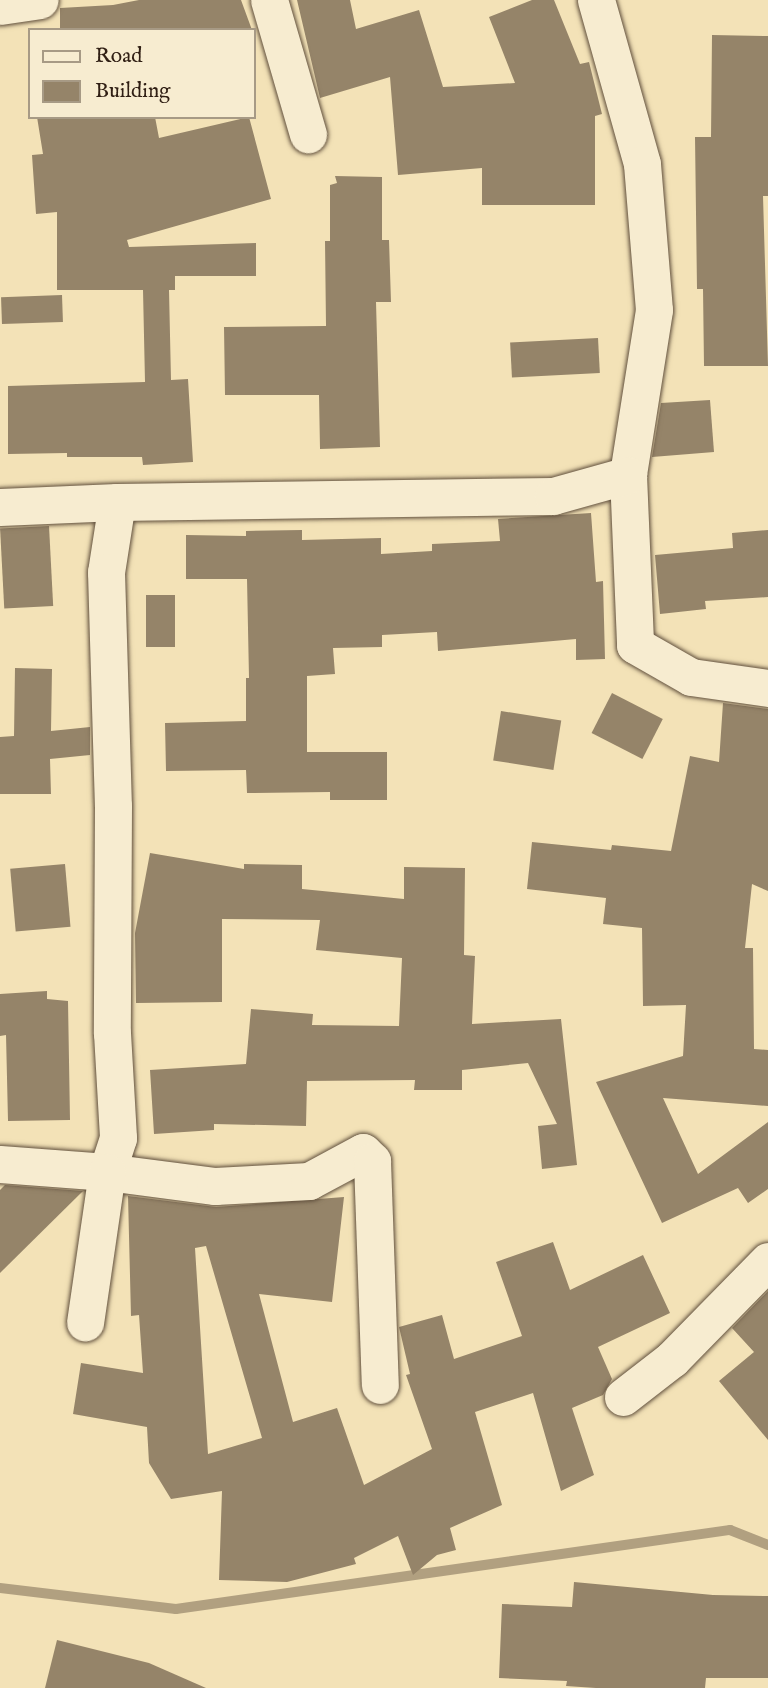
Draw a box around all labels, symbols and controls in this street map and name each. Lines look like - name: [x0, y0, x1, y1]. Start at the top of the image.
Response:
- legend: [28, 28, 256, 119]
- text: Road: [95, 43, 142, 70]
- text: Building: [95, 78, 170, 105]

